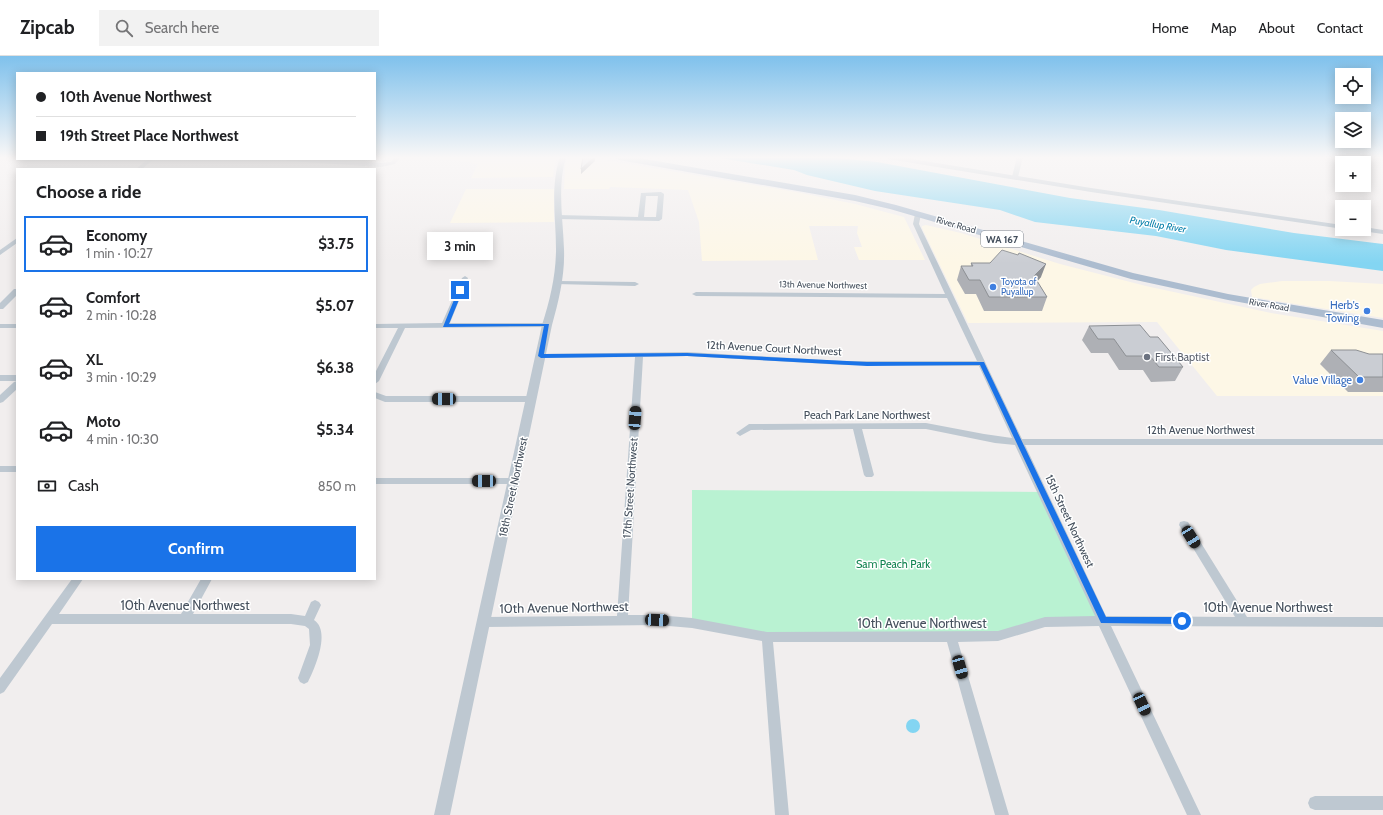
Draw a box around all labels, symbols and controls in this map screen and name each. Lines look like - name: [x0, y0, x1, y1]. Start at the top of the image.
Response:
- search box: [99, 10, 379, 46]
- text: Zipcab: [20, 16, 75, 39]
- icon: search: [113, 17, 135, 39]
- text: Search here: [145, 19, 219, 37]
- text: Home: [1152, 19, 1189, 37]
- text: Map: [1211, 19, 1236, 37]
- text: About: [1258, 19, 1295, 37]
- text: Contact: [1317, 19, 1363, 37]
- map controls: [1335, 68, 1371, 236]
- button: locate: [1335, 68, 1371, 104]
- text: 10th Avenue Northwest: [60, 88, 212, 106]
- button: layers: [1335, 112, 1371, 148]
- text: 19th Street Place Northwest: [60, 127, 239, 145]
- button: +: [1335, 156, 1371, 192]
- text: Choose a ride: [36, 181, 141, 203]
- button: −: [1335, 200, 1371, 236]
- water label: Puyallup River: [1129, 213, 1188, 236]
- street label: River Road: [935, 214, 977, 235]
- icon: car: [38, 226, 74, 262]
- text: Economy: [86, 227, 147, 245]
- road number: WA 167: [981, 231, 1023, 247]
- callout: 3 min: [427, 232, 493, 260]
- text: $3.75: [318, 235, 354, 253]
- text: 3 min: [444, 238, 476, 254]
- text: 1 min · 10:27: [86, 245, 153, 261]
- place label: Toyota of Puyallup: [1001, 276, 1037, 297]
- street label: 13th Avenue Northwest: [779, 278, 867, 291]
- route end: [451, 281, 469, 299]
- marker: Toyota of Puyallup: [988, 282, 998, 292]
- icon: car: [38, 288, 74, 324]
- text: Comfort: [86, 289, 140, 307]
- street label: River Road: [1248, 296, 1290, 313]
- text: $5.07: [316, 297, 354, 315]
- place label: Herb's Towing: [1326, 298, 1360, 325]
- marker: Herb's Towing: [1362, 306, 1372, 316]
- text: 2 min · 10:28: [86, 307, 157, 323]
- street label: 12th Avenue Court Northwest: [706, 337, 842, 359]
- icon: car: [38, 350, 74, 386]
- place label: First Baptist: [1155, 350, 1210, 364]
- text: XL: [86, 351, 103, 369]
- marker: First Baptist: [1142, 352, 1152, 362]
- text: $6.38: [316, 359, 354, 377]
- text: 3 min · 10:29: [86, 369, 157, 385]
- place label: Value Village: [1293, 373, 1352, 387]
- marker: Value Village: [1355, 375, 1365, 385]
- car: [432, 393, 456, 405]
- car: [628, 406, 642, 430]
- street label: Peach Park Lane Northwest: [804, 408, 930, 422]
- icon: car: [38, 412, 74, 448]
- text: Moto: [86, 413, 120, 431]
- text: $5.34: [317, 421, 354, 439]
- street label: 12th Avenue Northwest: [1147, 423, 1255, 437]
- text: 4 min · 10:30: [86, 431, 159, 447]
- street label: 18th Street Northwest: [496, 436, 530, 538]
- street label: 17th Street Northwest: [620, 437, 641, 539]
- street label: 15th Street Northwest: [1042, 472, 1098, 570]
- icon: cash: [36, 475, 58, 497]
- car: [472, 475, 496, 487]
- text: Cash: [68, 477, 99, 495]
- text: 850 m: [318, 478, 356, 494]
- car: [1180, 524, 1202, 550]
- button: Confirm: [36, 526, 356, 572]
- park label: Sam Peach Park: [856, 557, 930, 571]
- street label: 10th Avenue Northwest: [120, 597, 250, 613]
- street label: 10th Avenue Northwest: [499, 598, 629, 616]
- street label: 10th Avenue Northwest: [1203, 599, 1333, 615]
- route start: [1173, 612, 1191, 630]
- car: [645, 613, 669, 627]
- street label: 10th Avenue Northwest: [857, 615, 987, 631]
- car: [951, 654, 969, 680]
- car: [1131, 691, 1153, 717]

